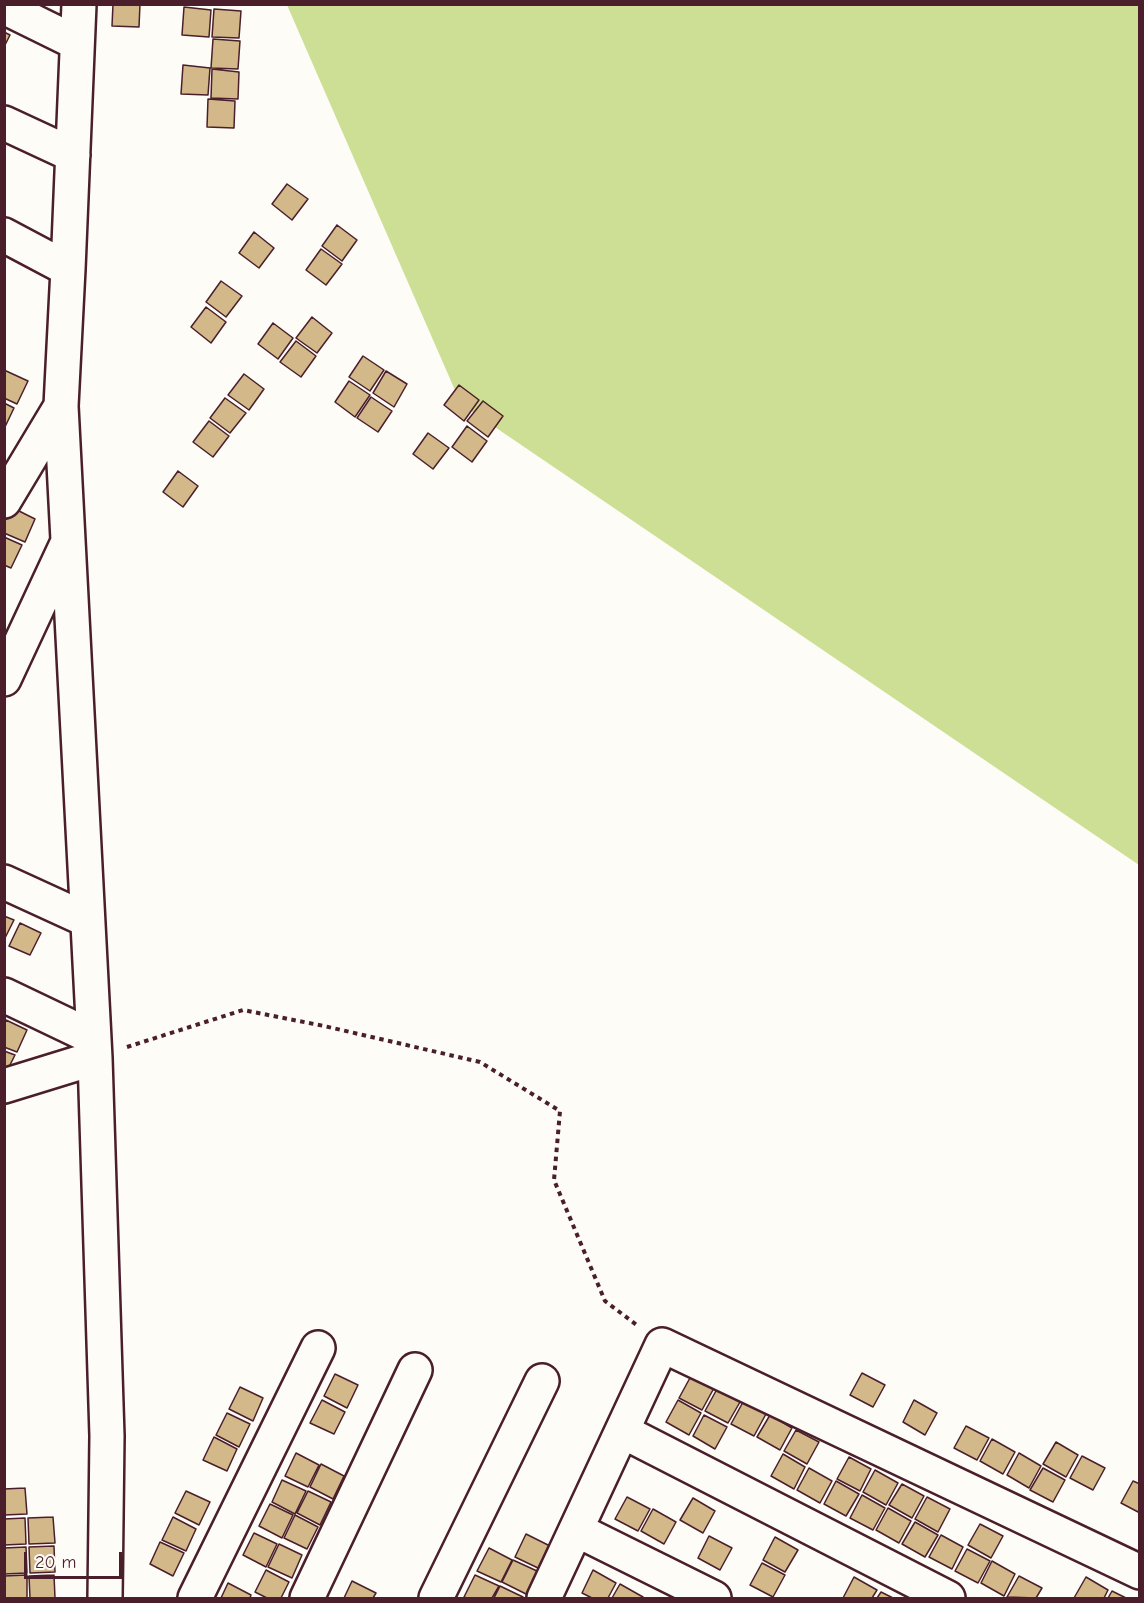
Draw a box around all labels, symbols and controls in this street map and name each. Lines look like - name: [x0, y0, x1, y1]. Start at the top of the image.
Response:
- scale bar: [27, 1540, 124, 1578]
- text: 20 m: [35, 1552, 76, 1573]

